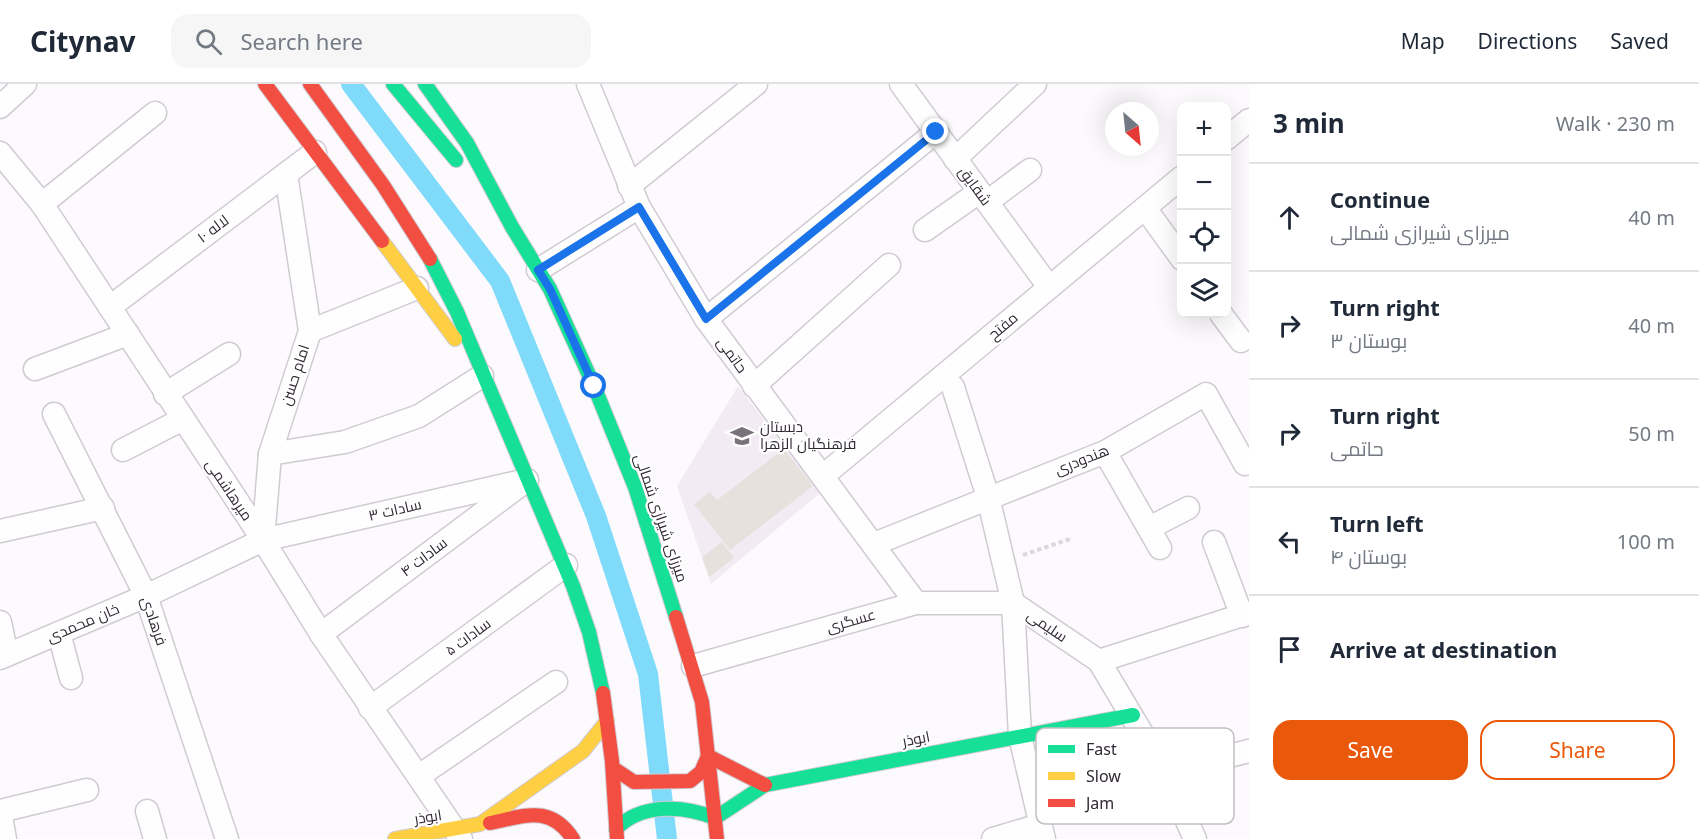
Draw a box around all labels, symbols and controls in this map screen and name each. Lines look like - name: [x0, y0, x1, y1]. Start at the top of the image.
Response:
- search box: [171, 14, 591, 68]
- text: Citynav: [30, 22, 135, 60]
- icon: search: [192, 25, 225, 58]
- text: Search here: [240, 26, 363, 56]
- text: Map: [1401, 27, 1445, 55]
- text: Directions: [1478, 27, 1577, 55]
- text: Saved: [1610, 27, 1669, 55]
- north arrow: [1105, 102, 1159, 156]
- map controls: [1177, 102, 1231, 318]
- button: +: [1177, 102, 1231, 156]
- text: 3 min: [1273, 105, 1345, 141]
- text: Walk · 230 m: [1556, 110, 1675, 137]
- route end: [922, 118, 948, 144]
- button: −: [1177, 156, 1231, 210]
- street label: شقایق: [954, 162, 997, 210]
- text: Continue: [1330, 184, 1430, 214]
- icon: ahead: [1273, 201, 1306, 234]
- text: 40 m: [1628, 204, 1675, 231]
- street label: لاله ۱۰: [193, 210, 232, 247]
- button: locate: [1177, 210, 1231, 264]
- text: میرزای شیرازی شمالی: [1330, 219, 1510, 246]
- button: layers: [1177, 264, 1231, 318]
- text: Turn right: [1330, 292, 1440, 322]
- street label: مفتح: [983, 307, 1023, 345]
- icon: right: [1273, 309, 1306, 342]
- text: 40 m: [1628, 312, 1675, 339]
- text: بوستان ۳: [1330, 327, 1407, 354]
- street label: حاتمی: [712, 332, 753, 377]
- street label: امام حسن: [275, 342, 314, 408]
- route start: [580, 372, 606, 398]
- text: Turn right: [1330, 400, 1440, 430]
- place label: دبستان فرهنگیان الزهرا: [760, 416, 856, 454]
- icon: right: [1273, 417, 1306, 450]
- text: 50 m: [1628, 420, 1675, 447]
- school or university icon: دبستان فرهنگیان الزهرا: [729, 423, 755, 449]
- text: حاتمی: [1330, 435, 1384, 462]
- street label: هندودری: [1051, 439, 1112, 480]
- street label: میرزای شیرازی شمالی: [630, 451, 693, 585]
- street label: میرهاشمی: [201, 455, 258, 525]
- street label: سادات ۳: [366, 493, 423, 525]
- text: Turn left: [1330, 508, 1424, 538]
- icon: left: [1273, 525, 1306, 558]
- text: 100 m: [1617, 528, 1675, 555]
- street label: سادات ۴: [396, 532, 451, 580]
- text: بوستان ۴: [1330, 543, 1407, 570]
- street label: فرهادی: [136, 593, 173, 648]
- street label: خان محمدی: [43, 598, 122, 647]
- street label: عسگری: [824, 603, 878, 638]
- street label: سلیمی: [1023, 604, 1072, 647]
- street label: سادات ۵: [440, 613, 494, 660]
- icon: arrive: [1273, 633, 1306, 666]
- text: Arrive at destination: [1330, 634, 1557, 664]
- button: Save: [1273, 720, 1468, 780]
- button: Share: [1480, 720, 1675, 780]
- street label: ابوذر: [899, 726, 931, 751]
- legend: [1036, 728, 1234, 824]
- text: Fast: [1086, 738, 1117, 760]
- text: Slow: [1086, 765, 1121, 787]
- text: Jam: [1084, 792, 1114, 814]
- street label: ابوذر: [412, 804, 443, 828]

